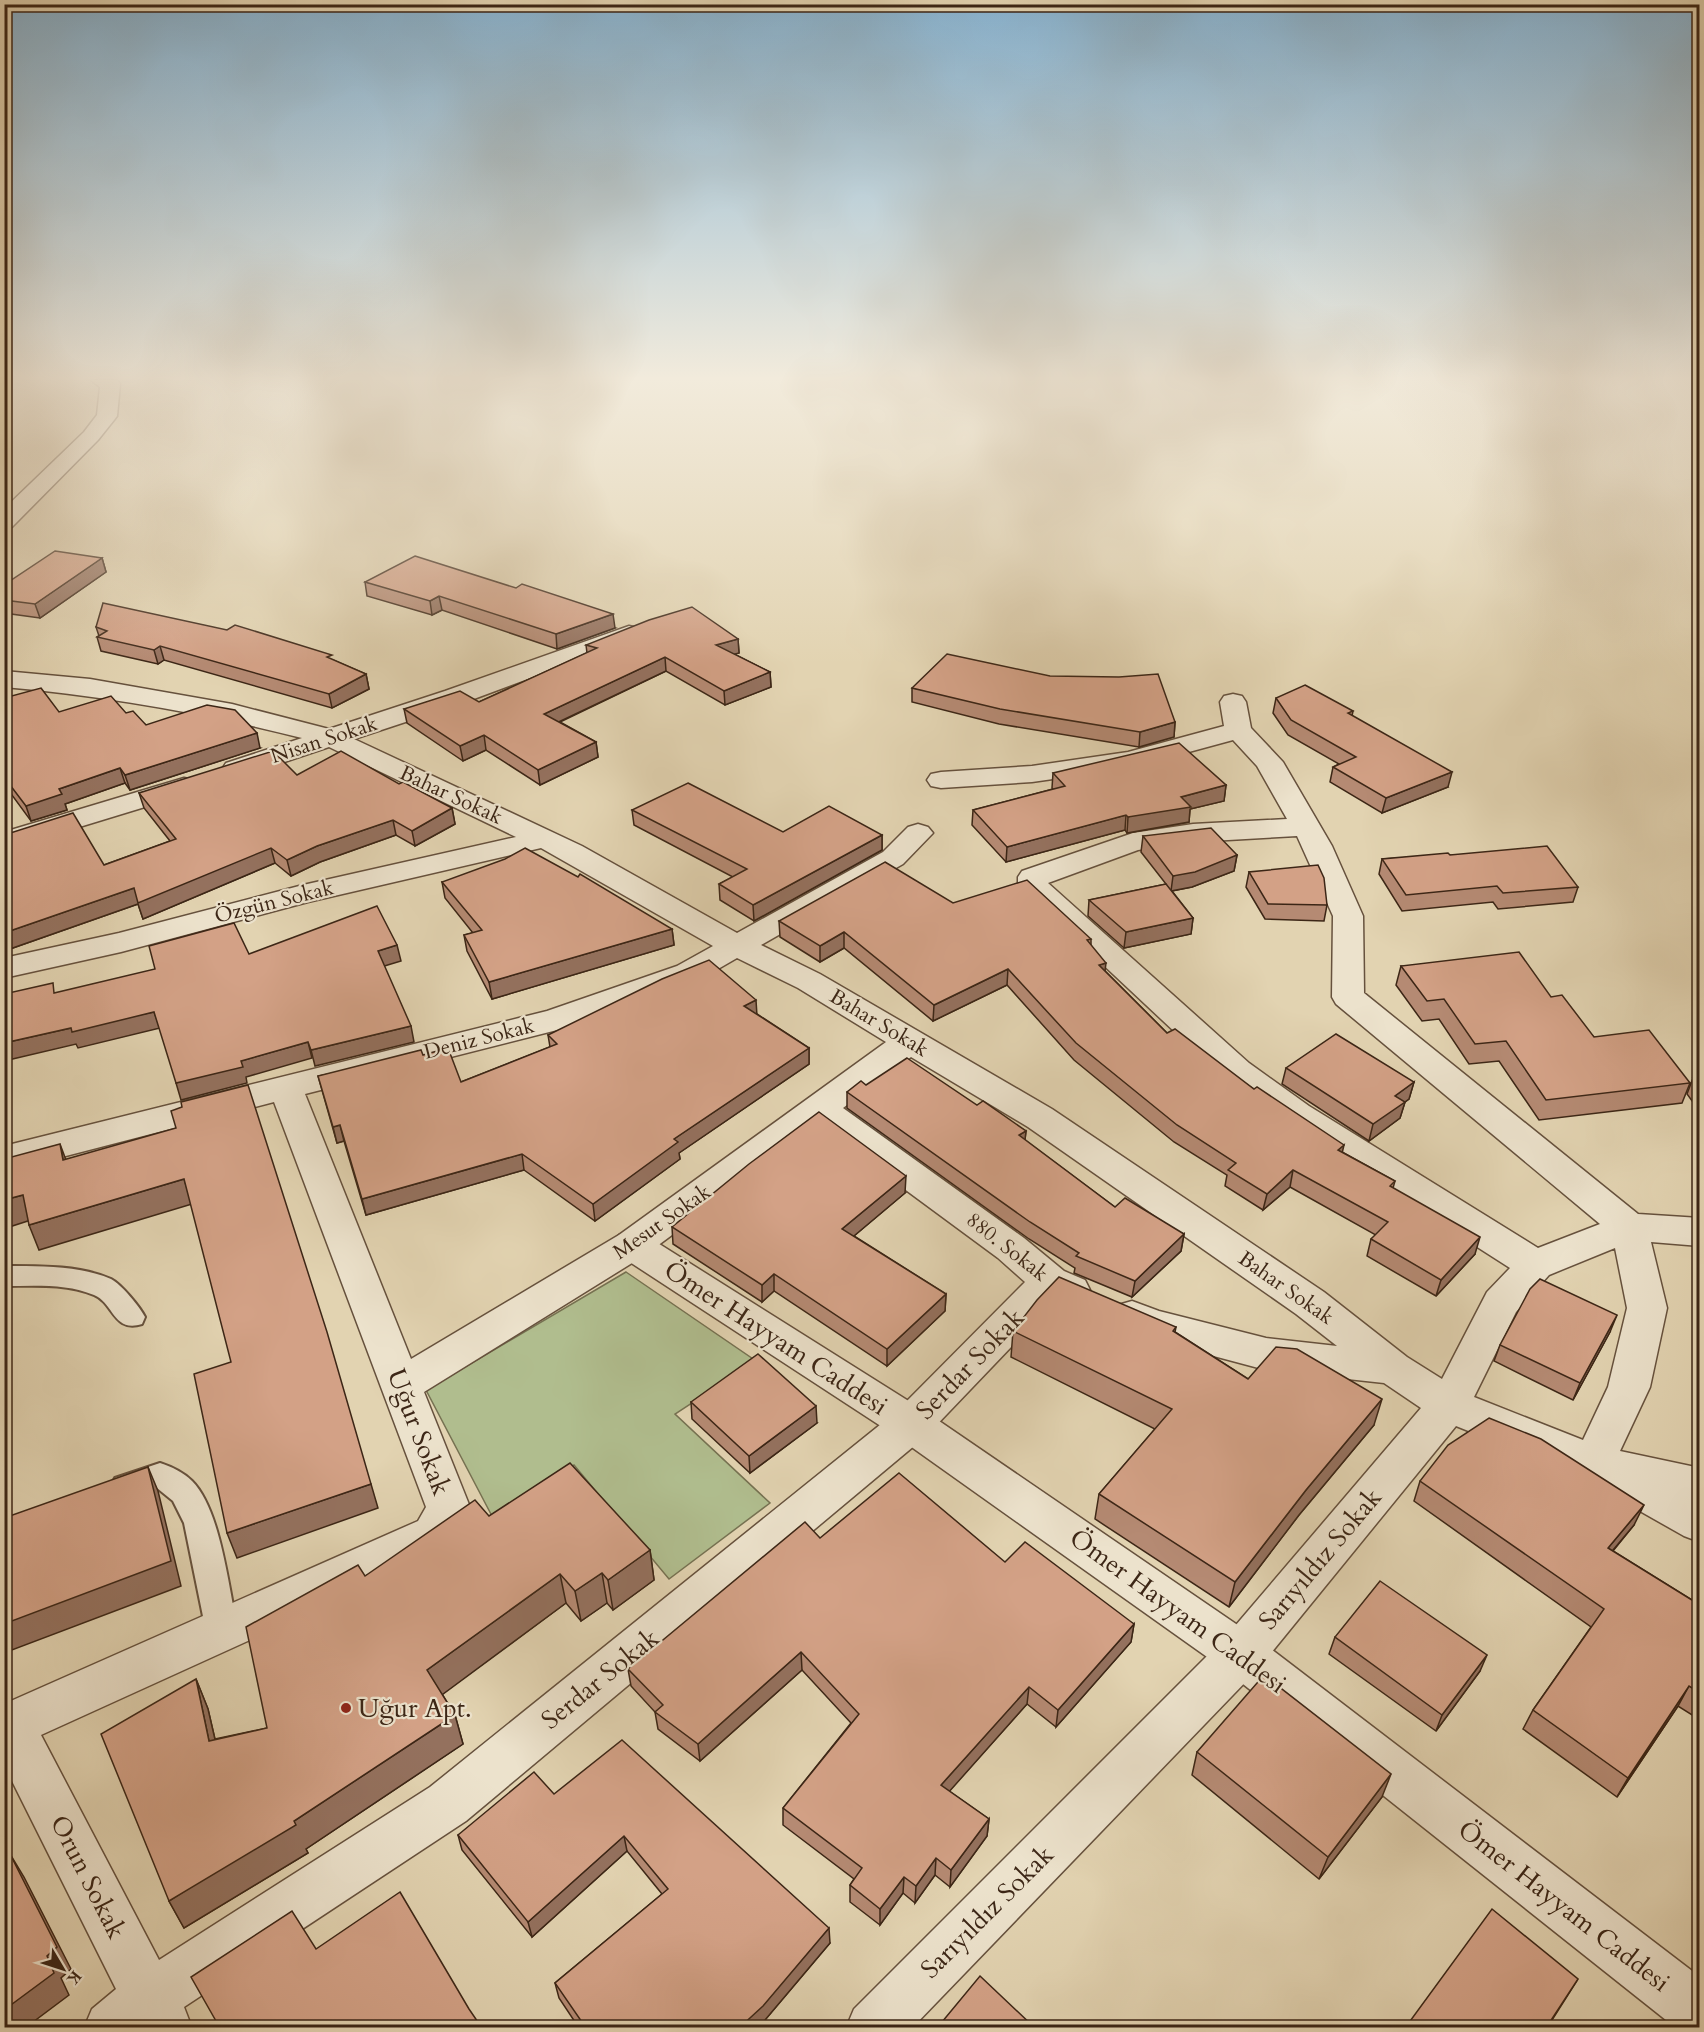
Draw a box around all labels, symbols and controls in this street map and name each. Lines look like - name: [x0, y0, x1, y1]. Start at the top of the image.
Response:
- street label: Nisan Sokak: [267, 709, 382, 771]
- street label: Bahar Sokak: [395, 758, 508, 832]
- street label: Özgün Sokak: [211, 873, 337, 931]
- street label: Bahar Sokak: [824, 982, 935, 1064]
- street label: Deniz Sokak: [421, 1011, 538, 1067]
- street label: Mesut Sokak: [607, 1177, 717, 1266]
- street label: 880. Sokak: [960, 1206, 1055, 1289]
- street label: Bahar Sokak: [1232, 1244, 1340, 1332]
- street label: Ömer Hayyam Caddesi: [657, 1253, 895, 1423]
- street label: Serdar Sokak: [908, 1301, 1032, 1427]
- street label: Uğur Sokak: [379, 1364, 459, 1500]
- street label: Sarıyıldız Sokak: [1250, 1481, 1390, 1637]
- street label: Ömer Hayyam Caddesi: [1063, 1520, 1293, 1702]
- street label: Serdar Sokak: [534, 1621, 666, 1737]
- place label: Uğur Apt.: [358, 1691, 472, 1726]
- marker: Uğur Apt.: [339, 1701, 353, 1715]
- street label: Orun Sokak: [42, 1809, 134, 1945]
- street label: Ömer Hayyam Caddesi: [1451, 1812, 1677, 2000]
- street label: Sarıyıldız Sokak: [913, 1838, 1061, 1986]
- north arrow: [33, 1939, 93, 1999]
- text: K: [61, 1966, 87, 1990]

